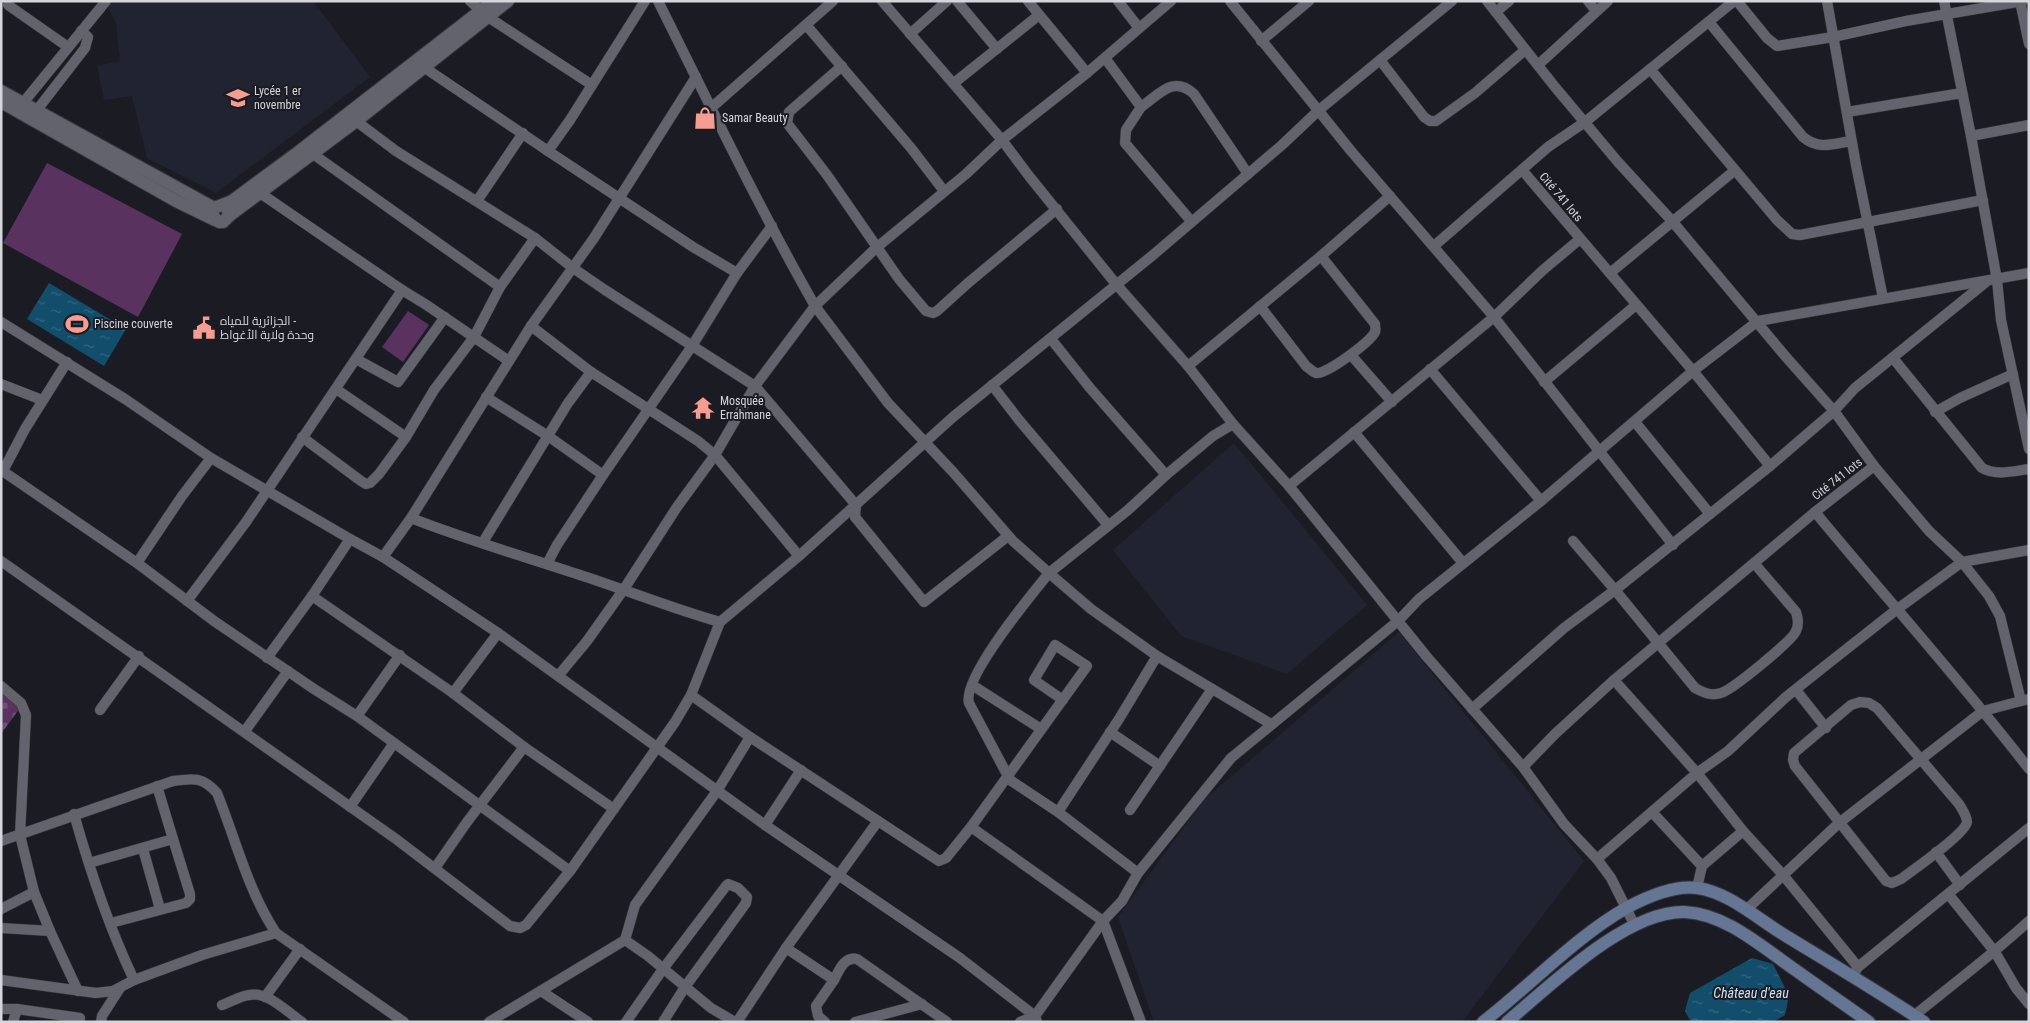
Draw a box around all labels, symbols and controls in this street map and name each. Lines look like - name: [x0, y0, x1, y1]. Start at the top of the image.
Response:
- place label: Lycée 1 er novembre: [254, 84, 302, 112]
- school or university icon: Lycée 1 er novembre: [225, 85, 251, 111]
- shop icon: Samar Beauty: [692, 105, 718, 131]
- place label: Samar Beauty: [722, 111, 787, 125]
- street label: Cité 741 lots: [1536, 170, 1586, 224]
- sports icon: Piscine couverte: [64, 311, 90, 337]
- place label: الجزائرية للمياه - وحدة ولاية الأغواط: [220, 314, 314, 342]
- public building icon: الجزائرية للمياه - وحدة ولاية الأغواط: [191, 315, 217, 341]
- place label: Piscine couverte: [94, 317, 173, 331]
- place label: Mosquée Errahmane: [720, 394, 771, 422]
- temple icon: Mosquée Errahmane: [690, 395, 716, 421]
- street label: Cité 741 lots: [1809, 455, 1865, 503]
- water label: Château d'eau: [1713, 985, 1789, 1001]

